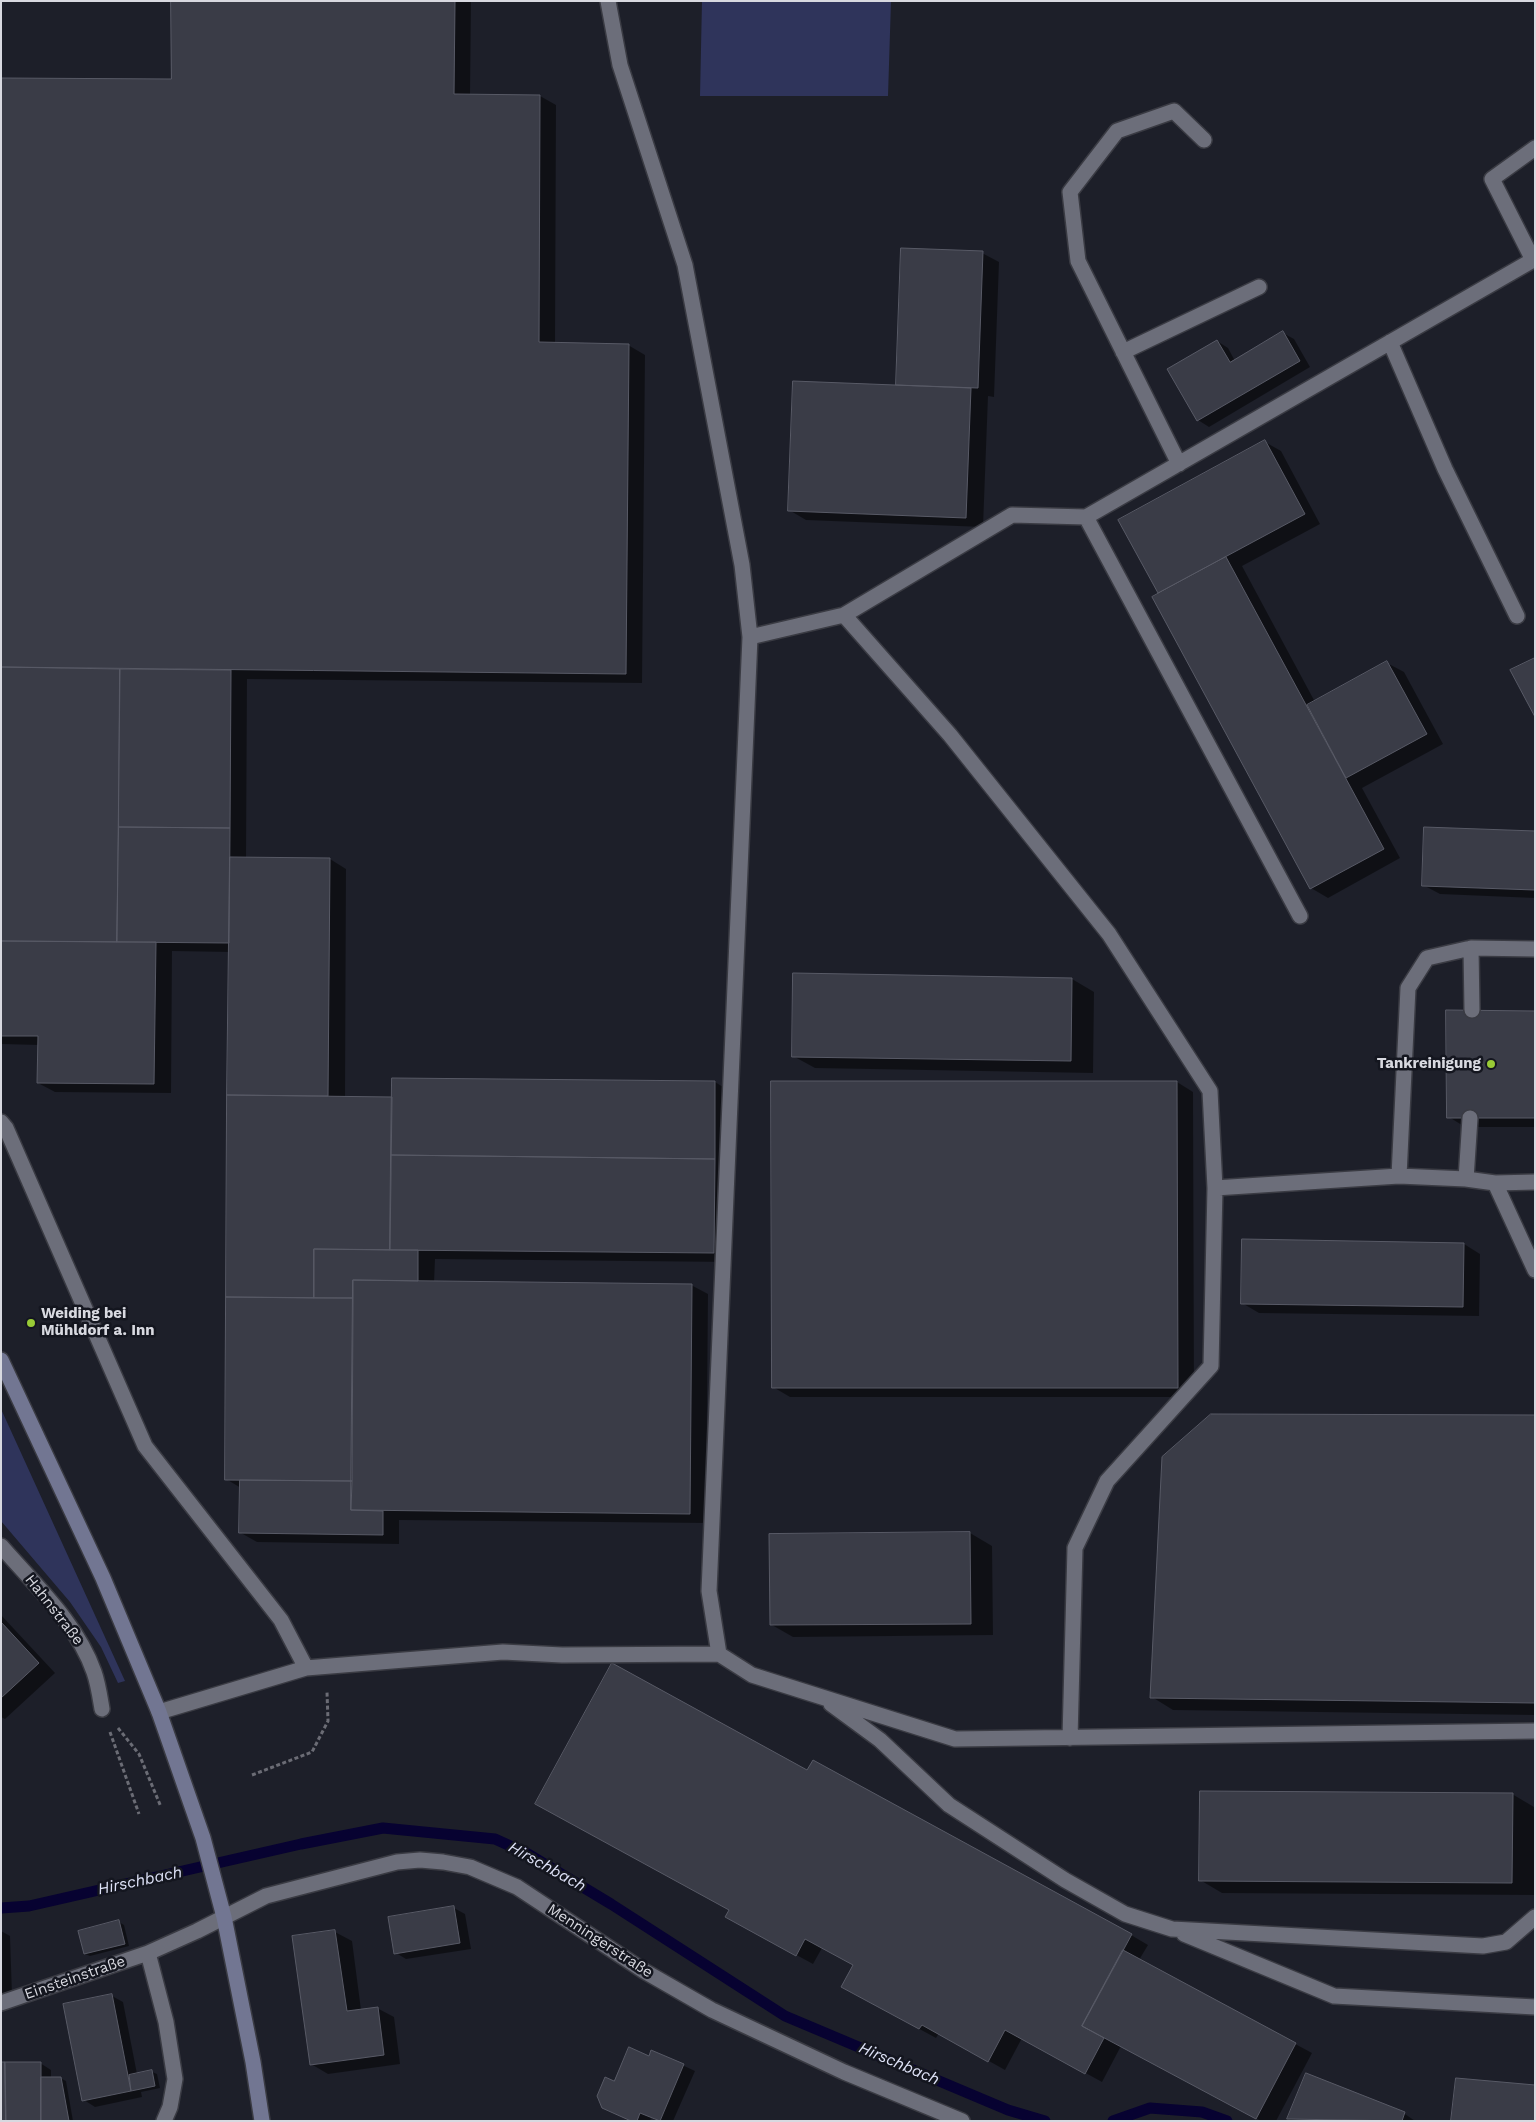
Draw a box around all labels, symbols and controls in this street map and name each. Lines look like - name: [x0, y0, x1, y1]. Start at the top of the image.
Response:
- place label: Tankreinigung: [1377, 1055, 1481, 1073]
- marker: Tankreinigung: [1485, 1058, 1497, 1070]
- place label: Weiding bei Mühldorf a. Inn: [41, 1305, 155, 1340]
- marker: Weiding bei Mühldorf a. Inn: [25, 1317, 37, 1329]
- street label: Hahnstraße: [21, 1571, 87, 1649]
- water label: Hirschbach: [505, 1838, 589, 1896]
- water label: Hirschbach: [96, 1863, 184, 1899]
- street label: Menningerstraße: [544, 1900, 656, 1982]
- street label: Einsteinstraße: [22, 1952, 128, 2004]
- water label: Hirschbach: [856, 2038, 942, 2090]

